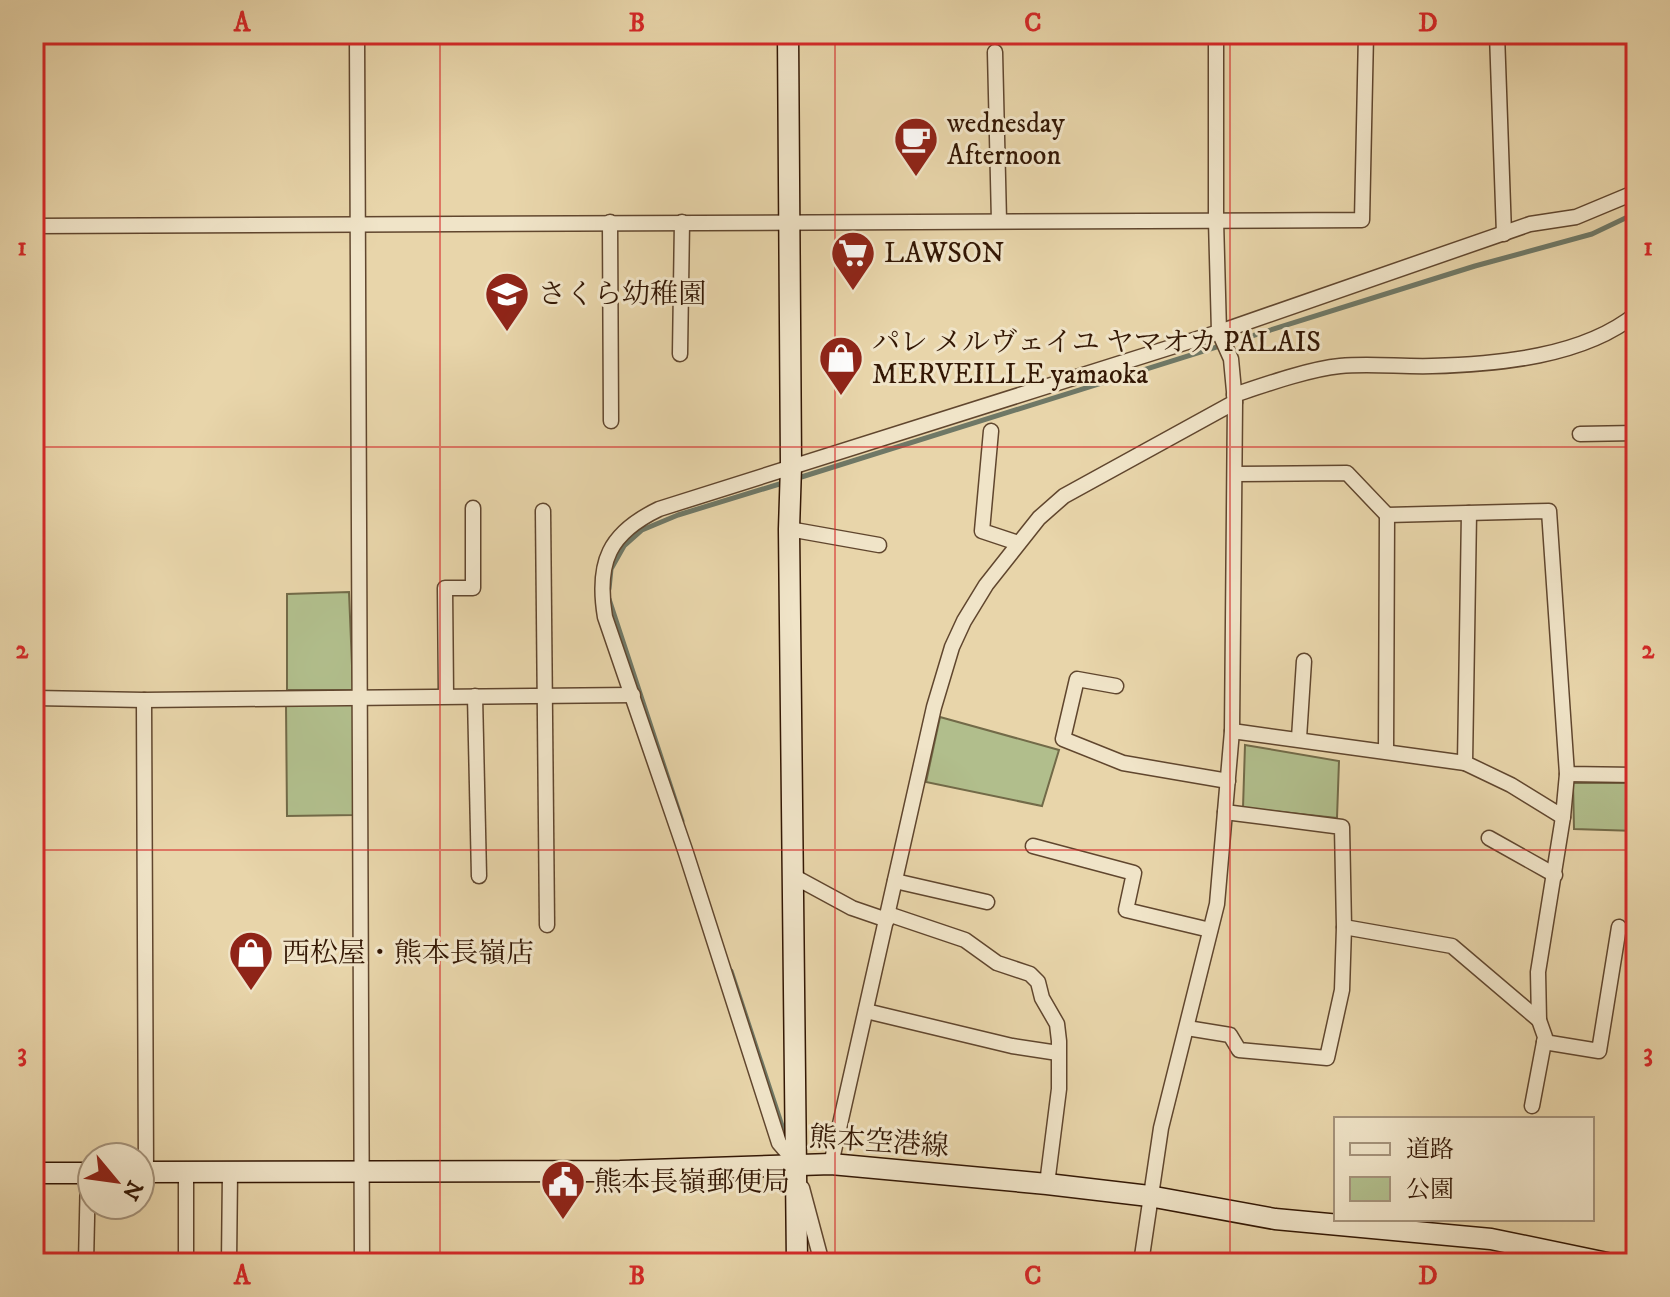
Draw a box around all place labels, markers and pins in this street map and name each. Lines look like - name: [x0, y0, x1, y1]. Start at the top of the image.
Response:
- place label: wednesday Afternoon: [946, 106, 1066, 173]
- cafe icon: wednesday Afternoon: [892, 115, 940, 178]
- supermarket icon: LAWSON: [829, 229, 877, 292]
- place label: LAWSON: [884, 236, 1004, 271]
- school or university icon: さくら幼稚園: [483, 270, 531, 333]
- place label: さくら幼稚園: [538, 277, 706, 312]
- place label: パレ メルヴェイユ ヤマオカ PALAIS MERVEILLE yamaoka: [872, 325, 1321, 392]
- shop icon: パレ メルヴェイユ ヤマオカ PALAIS MERVEILLE yamaoka: [817, 334, 865, 397]
- shop icon: 西松屋・熊本長嶺店: [227, 929, 275, 992]
- place label: 西松屋・熊本長嶺店: [282, 936, 534, 971]
- public building icon: 熊本長嶺郵便局: [539, 1158, 587, 1221]
- place label: 熊本長嶺郵便局: [594, 1165, 790, 1200]

